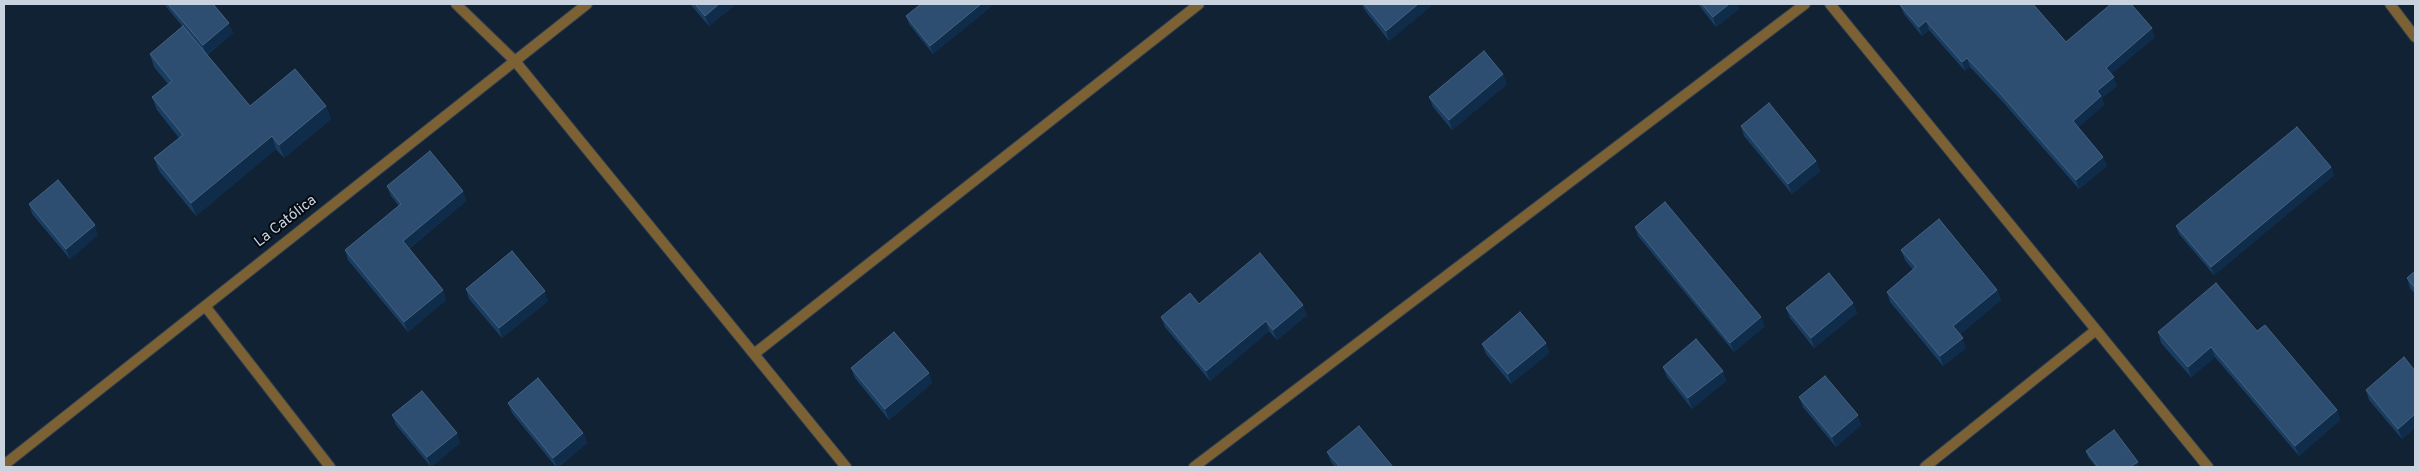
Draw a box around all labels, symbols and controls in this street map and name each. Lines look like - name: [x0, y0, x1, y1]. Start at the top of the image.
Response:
- street label: La Católica: [251, 192, 321, 252]

